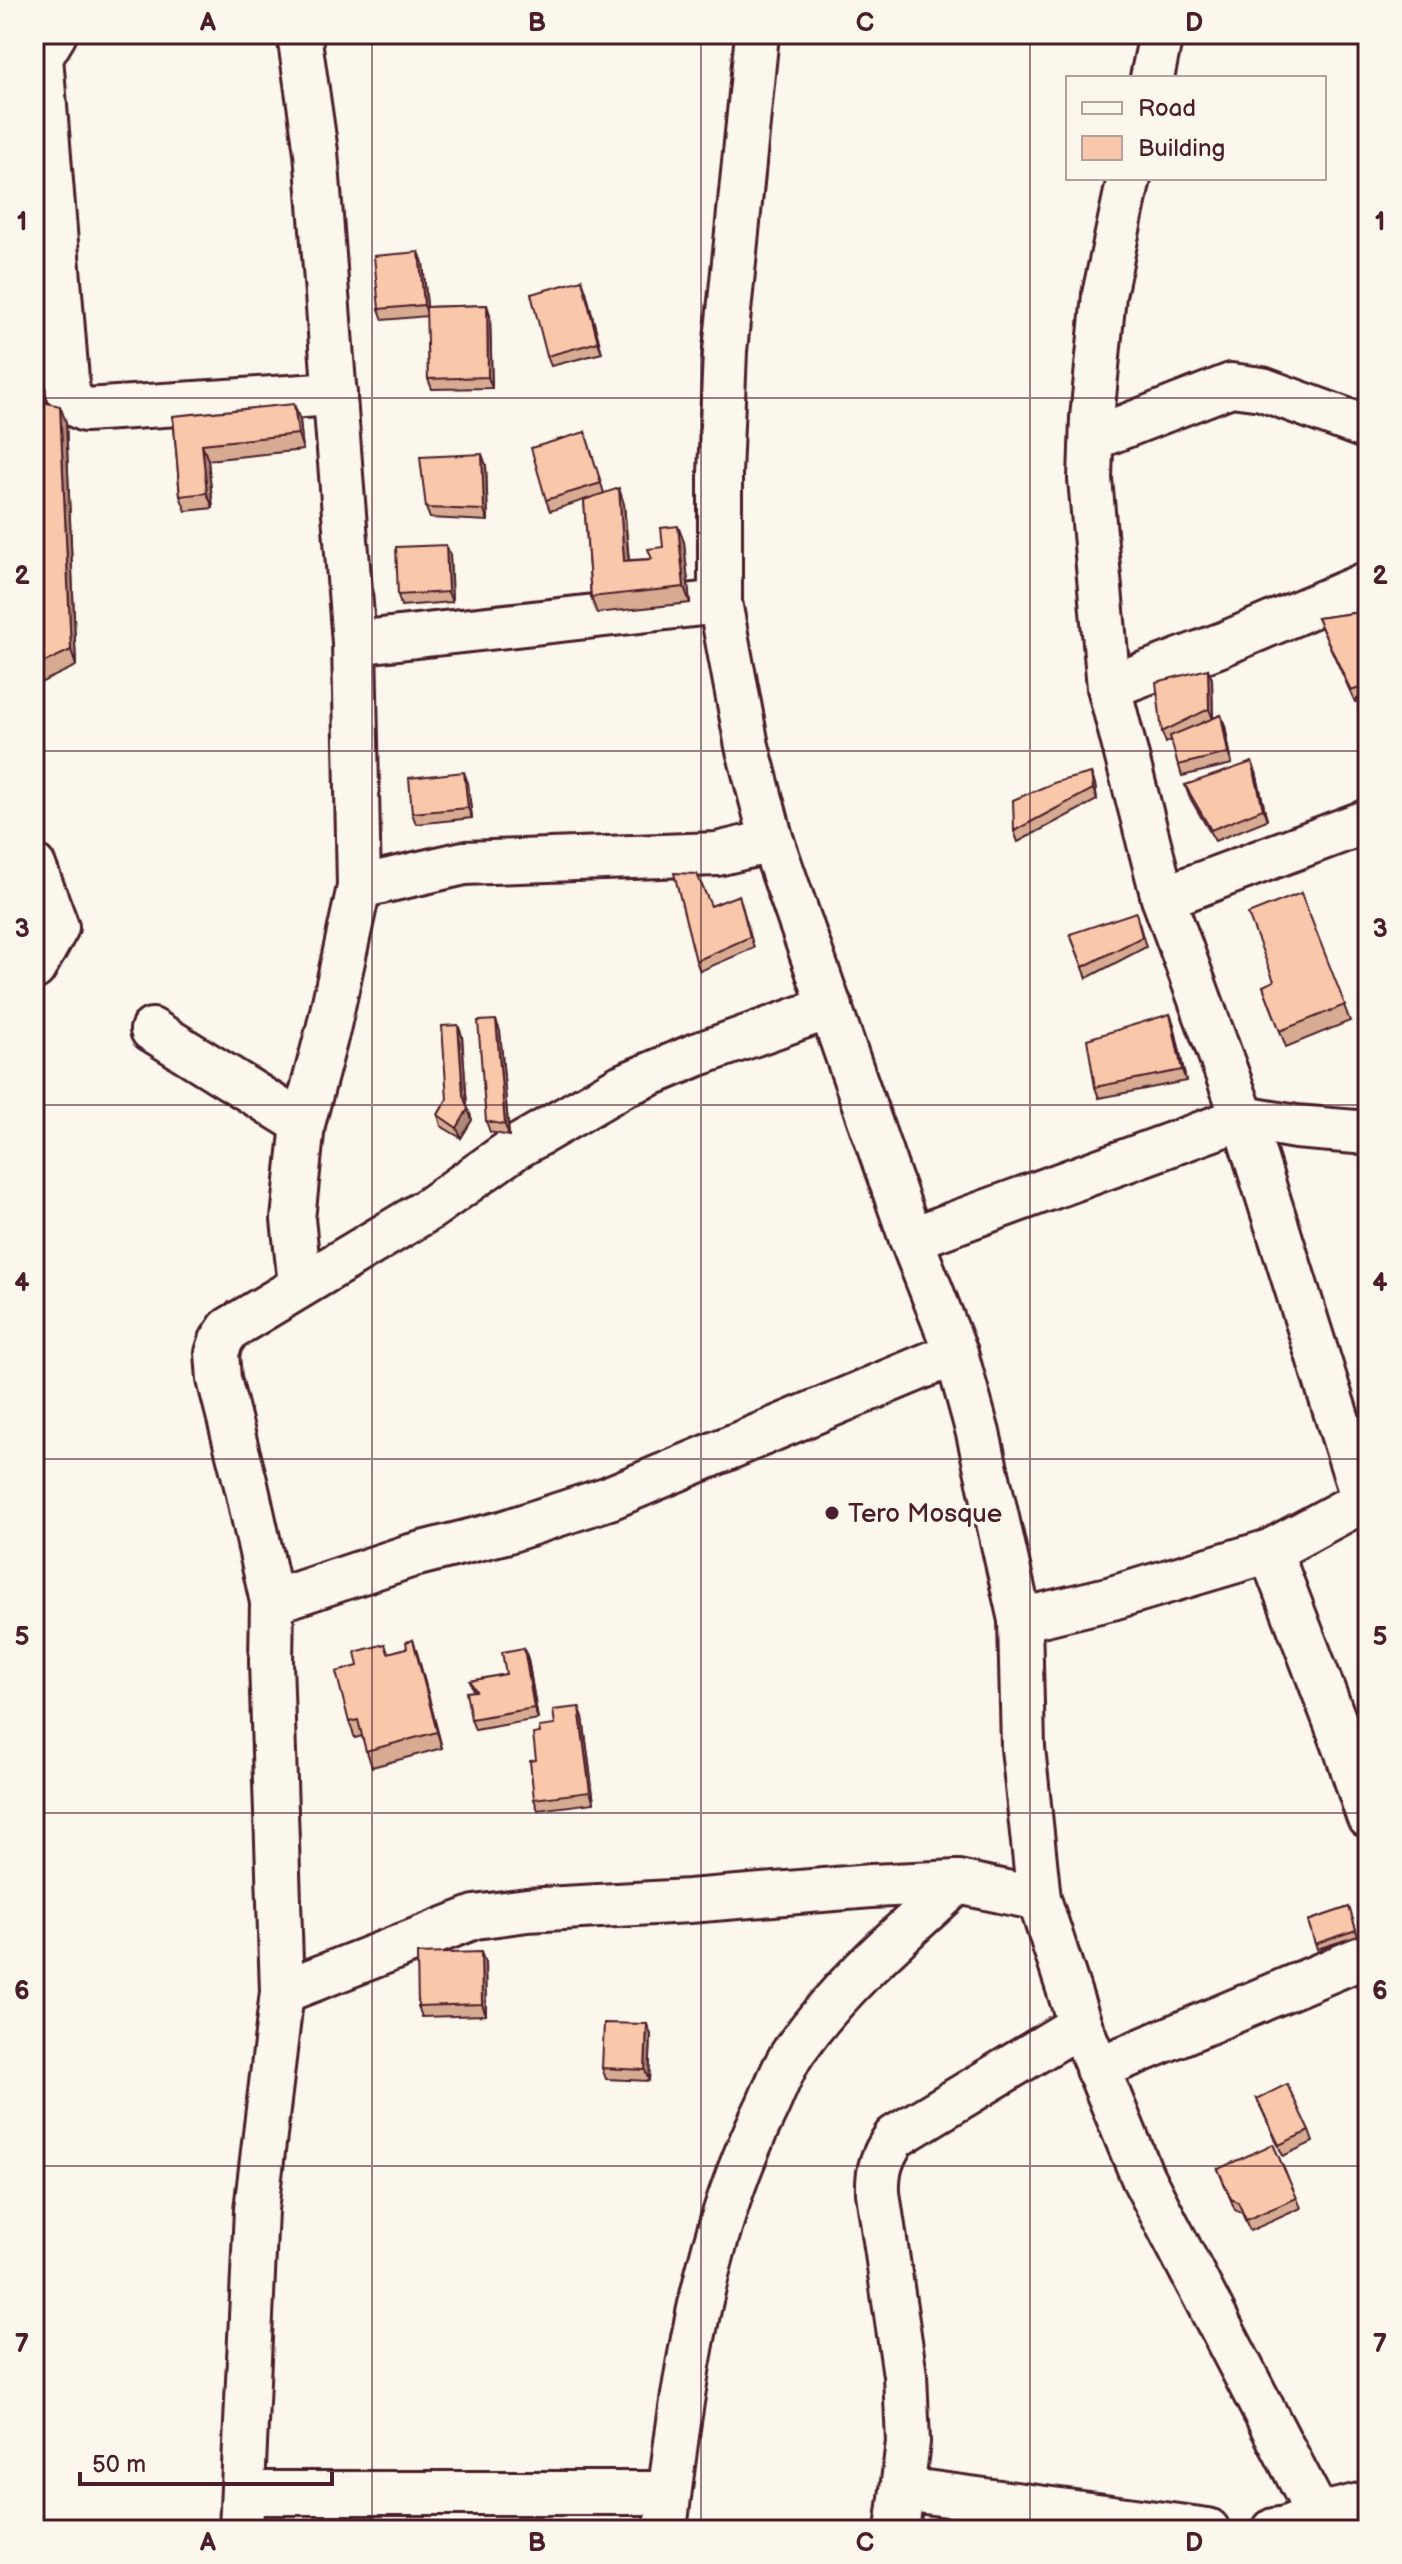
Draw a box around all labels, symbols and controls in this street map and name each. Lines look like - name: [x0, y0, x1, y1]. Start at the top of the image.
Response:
- text: A: [199, 8, 216, 39]
- text: B: [528, 8, 546, 39]
- text: C: [856, 8, 874, 39]
- text: D: [1185, 8, 1203, 39]
- legend: [1066, 76, 1326, 180]
- text: Road: [1138, 94, 1196, 123]
- text: Building: [1138, 134, 1225, 163]
- text: 1: [17, 207, 27, 238]
- text: 1: [1375, 207, 1385, 238]
- text: 2: [14, 561, 30, 592]
- text: 2: [1372, 561, 1388, 592]
- text: 3: [14, 914, 30, 945]
- text: 3: [1372, 914, 1388, 945]
- text: 4: [14, 1268, 30, 1299]
- text: 4: [1372, 1268, 1388, 1299]
- place label: Tero Mosque: [848, 1499, 1002, 1530]
- marker: Tero Mosque: [823, 1504, 841, 1522]
- text: 5: [14, 1622, 30, 1653]
- text: 5: [1372, 1622, 1388, 1653]
- text: 6: [14, 1976, 30, 2007]
- text: 6: [1372, 1976, 1388, 2007]
- text: 7: [15, 2329, 29, 2360]
- text: 7: [1373, 2329, 1387, 2360]
- scale bar: [80, 2436, 332, 2486]
- text: 50 m: [92, 2450, 146, 2479]
- text: A: [199, 2528, 216, 2559]
- text: B: [528, 2528, 546, 2559]
- text: C: [856, 2528, 874, 2559]
- text: D: [1185, 2528, 1203, 2559]

